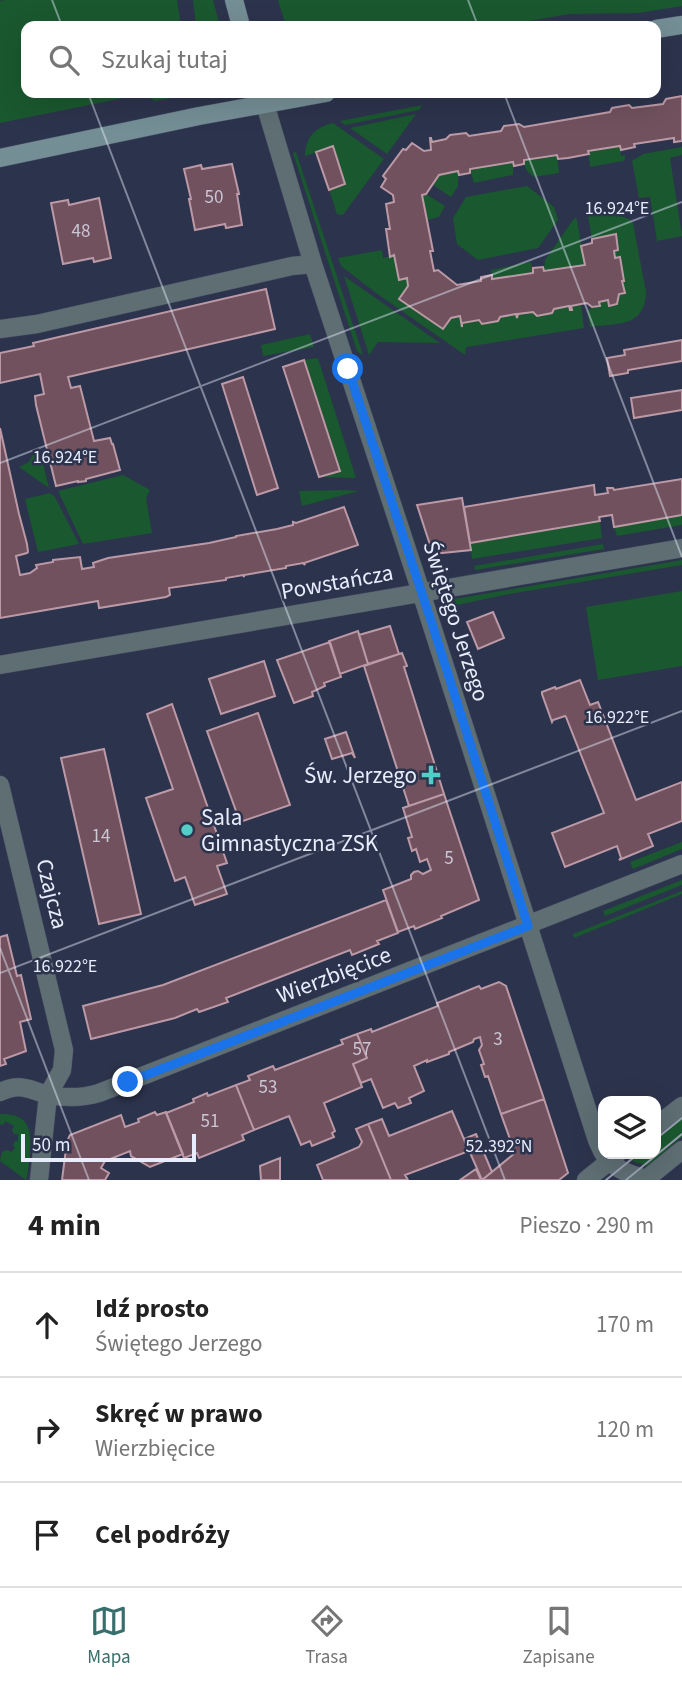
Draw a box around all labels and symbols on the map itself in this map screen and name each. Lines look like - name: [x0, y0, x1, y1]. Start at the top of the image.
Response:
- house number: 50: [205, 184, 223, 211]
- text: 16.924°E: [585, 196, 649, 221]
- house number: 48: [72, 218, 90, 245]
- route start: [332, 353, 363, 384]
- text: 16.924°E: [33, 445, 97, 470]
- street label: Świętego Jerzego: [414, 536, 498, 706]
- street label: Powstańcza: [278, 556, 396, 608]
- text: 16.922°E: [585, 705, 649, 730]
- place label: Św. Jerzego: [304, 759, 417, 792]
- marker: Św. Jerzego: [423, 767, 439, 783]
- place label: Sala Gimnastyczna ZSK: [201, 801, 379, 860]
- marker: Sala Gimnastyczna ZSK: [179, 822, 195, 838]
- house number: 14: [92, 823, 110, 850]
- house number: 5: [444, 845, 454, 872]
- street label: Czajcza: [27, 856, 77, 932]
- street label: Wierzbięcice: [272, 938, 396, 1012]
- text: 16.922°E: [33, 954, 97, 979]
- house number: 3: [493, 1026, 503, 1053]
- house number: 57: [353, 1036, 371, 1063]
- route end: [112, 1066, 143, 1097]
- house number: 53: [259, 1074, 277, 1101]
- house number: 51: [201, 1108, 219, 1135]
- scale bar: [21, 1131, 196, 1163]
- text: 52.392°N: [466, 1134, 532, 1159]

